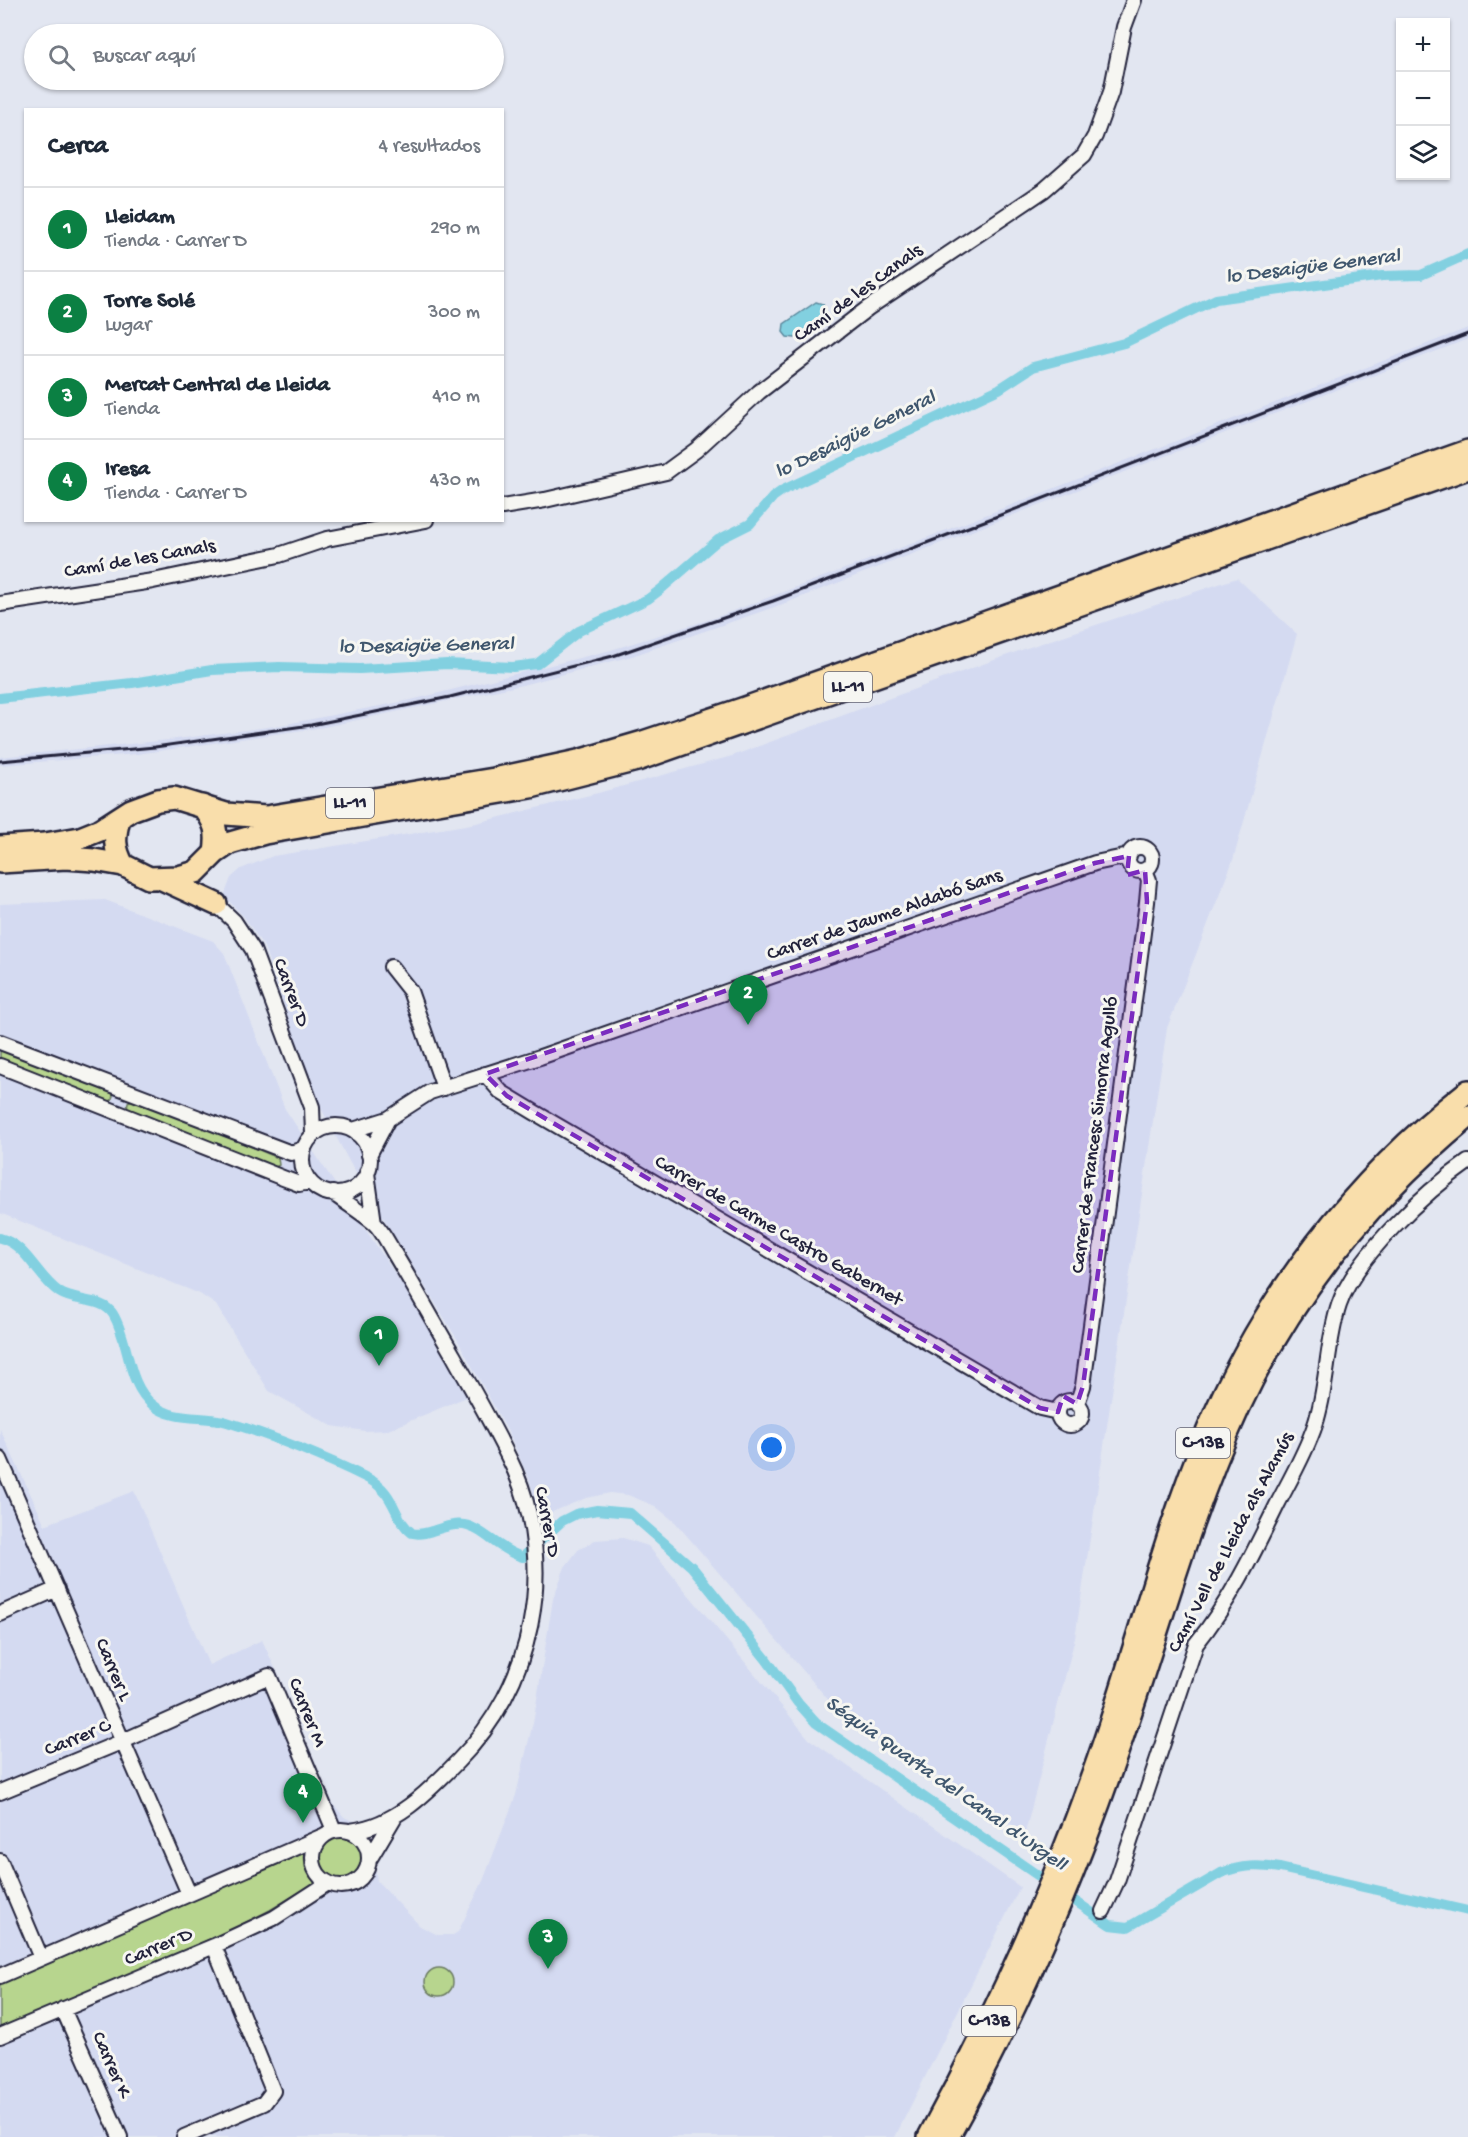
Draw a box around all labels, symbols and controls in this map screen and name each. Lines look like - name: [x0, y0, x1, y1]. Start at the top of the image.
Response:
- map controls: [1396, 18, 1450, 180]
- button: +: [1396, 18, 1450, 72]
- search box: [24, 24, 504, 90]
- icon: search: [45, 41, 78, 74]
- text: Buscar aquí: [93, 44, 196, 70]
- button: −: [1396, 72, 1450, 126]
- button: layers: [1396, 126, 1450, 180]
- text: Cerca: [48, 132, 108, 163]
- text: 4 resultados: [379, 136, 480, 159]
- text: Lleidam: [105, 205, 175, 231]
- text: 1: [63, 218, 72, 241]
- text: 290 m: [430, 218, 480, 241]
- text: Tienda · Carrer D: [105, 231, 247, 254]
- street label: Camí de les Canals: [790, 239, 928, 348]
- water label: lo Desaigüe General: [1225, 245, 1403, 291]
- text: Torre Solé: [105, 289, 195, 315]
- text: 2: [63, 302, 72, 325]
- text: 300 m: [428, 302, 480, 325]
- text: Lugar: [105, 315, 151, 338]
- text: Mercat Central de Lleida: [105, 373, 330, 399]
- text: 3: [62, 386, 73, 409]
- text: 410 m: [432, 386, 480, 409]
- water label: lo Desaigüe General: [772, 386, 941, 486]
- text: Tienda: [105, 399, 160, 422]
- text: Iresa: [105, 457, 150, 483]
- text: 4: [63, 470, 72, 493]
- text: 430 m: [430, 470, 480, 493]
- text: Tienda · Carrer D: [105, 483, 247, 506]
- street label: Camí de les Canals: [63, 535, 218, 585]
- water label: lo Desaigüe General: [338, 633, 515, 661]
- road number: LL-11: [824, 672, 872, 702]
- road number: LL-11: [326, 788, 374, 818]
- street label: Carrer de Jaume Aldabó Sans: [764, 865, 1006, 967]
- street label: Carrer D: [266, 956, 314, 1031]
- pin: 2: [728, 976, 768, 1025]
- street label: Carrer de Francesc Simorra Agulló: [1068, 995, 1124, 1275]
- street label: Carrer de Carme Castro Gabernet: [650, 1151, 908, 1314]
- pin: 1: [360, 1316, 398, 1366]
- street label: Camí Vell de Lleida als Alamús: [1164, 1428, 1300, 1657]
- road number: C-13B: [1176, 1428, 1230, 1458]
- your location: [757, 1433, 786, 1462]
- street label: Carrer D: [528, 1485, 564, 1560]
- street label: Carrer L: [89, 1635, 136, 1705]
- street label: Carrer M: [282, 1675, 330, 1751]
- water label: Séquia Quarta del Canal d'Urgell: [820, 1692, 1072, 1879]
- street label: Carrer C: [42, 1715, 115, 1763]
- pin: 4: [284, 1774, 322, 1823]
- pin: 3: [528, 1920, 568, 1969]
- street label: Carrer D: [122, 1923, 197, 1973]
- road number: C-13B: [962, 2006, 1016, 2036]
- street label: Carrer K: [85, 2029, 135, 2103]

